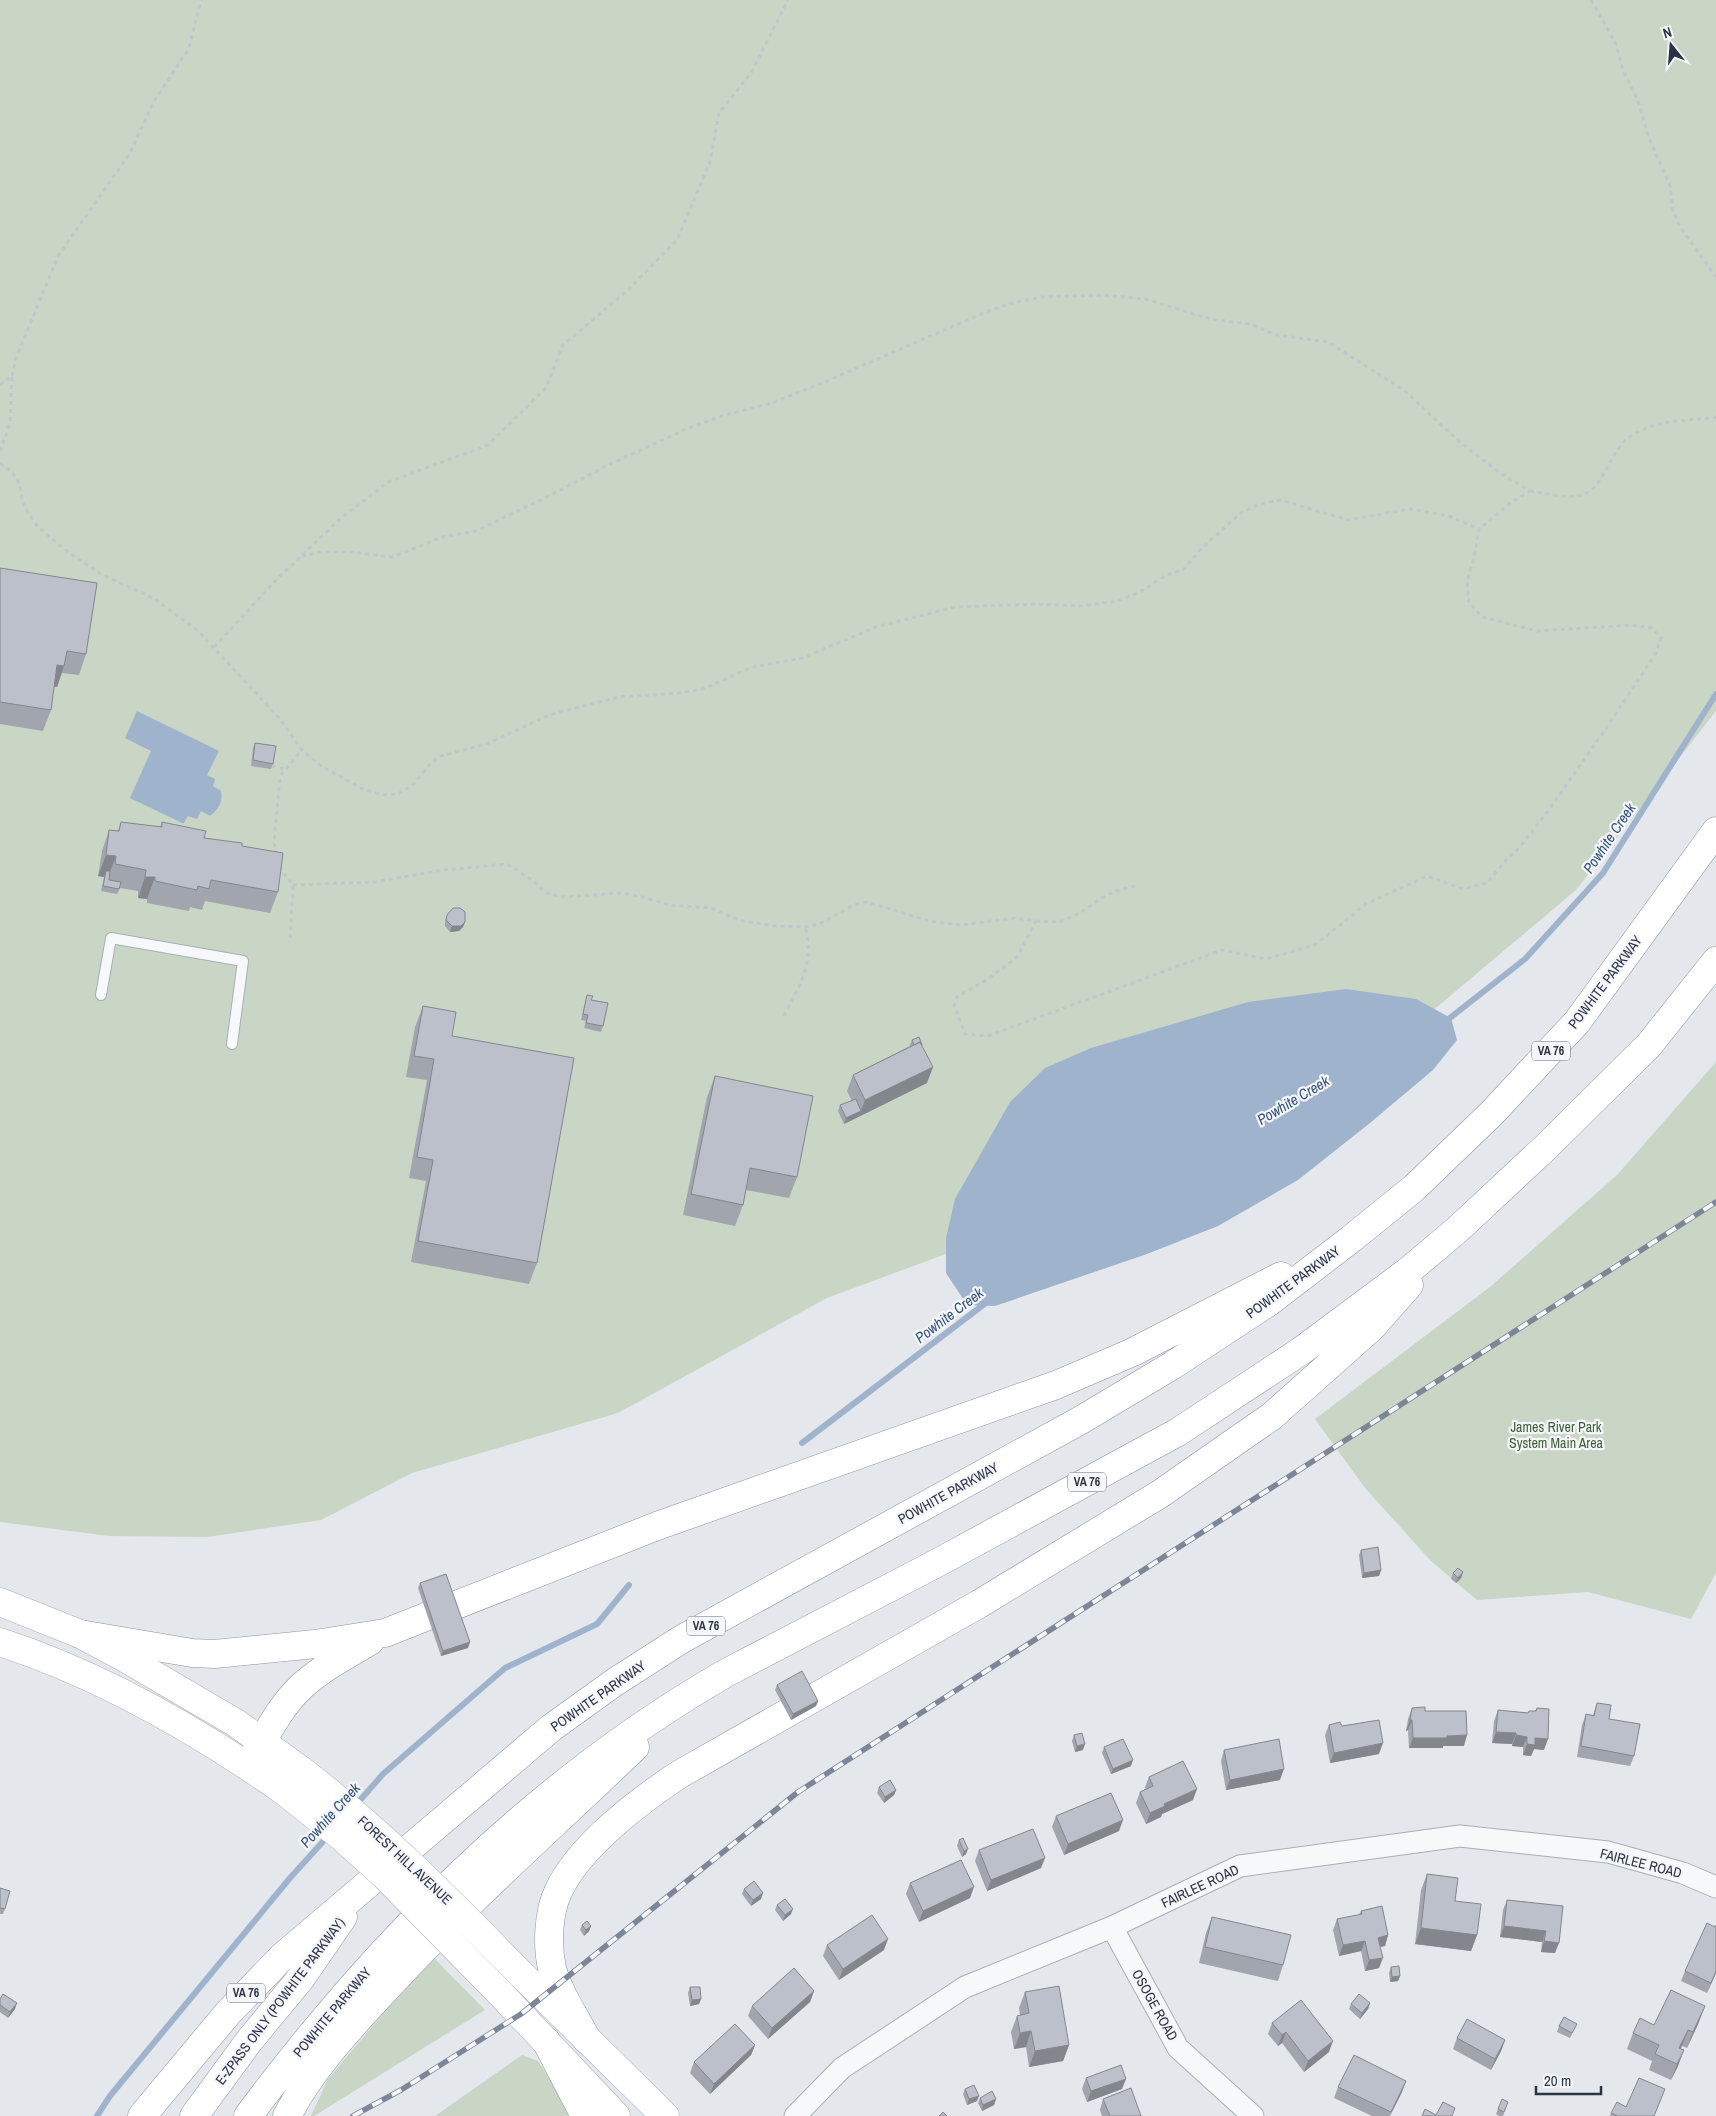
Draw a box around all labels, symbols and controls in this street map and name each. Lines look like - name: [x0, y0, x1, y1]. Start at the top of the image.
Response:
- north arrow: [1646, 20, 1696, 70]
- text: N: [1661, 23, 1674, 42]
- water label: Powhite Creek: [1578, 798, 1641, 877]
- street label: POWHITE PARKWAY: [1564, 932, 1646, 1032]
- road number: VA 76: [1532, 1042, 1570, 1060]
- water label: Powhite Creek: [1253, 1070, 1334, 1130]
- street label: POWHITE PARKWAY: [1242, 1242, 1344, 1322]
- water label: Powhite Creek: [910, 1282, 988, 1348]
- park label: James River Park System Main Area: [1509, 1418, 1604, 1452]
- street label: POWHITE PARKWAY: [895, 1458, 1002, 1528]
- road number: VA 76: [1068, 1472, 1106, 1491]
- road number: VA 76: [687, 1616, 725, 1635]
- street label: POWHITE PARKWAY: [547, 1656, 649, 1736]
- water label: Powhite Creek: [295, 1777, 365, 1852]
- street label: FOREST HILL AVENUE: [354, 1812, 456, 1908]
- street label: FAIRLEE ROAD: [1598, 1844, 1684, 1882]
- street label: FAIRLEE ROAD: [1158, 1860, 1242, 1912]
- street label: E-ZPASS ONLY (POWHITE PARKWAY): [212, 1914, 348, 2088]
- street label: POWHITE PARKWAY: [290, 1964, 374, 2060]
- street label: OSOGE ROAD: [1128, 1966, 1182, 2044]
- road number: VA 76: [227, 1984, 265, 2002]
- scale bar: [1536, 2064, 1601, 2096]
- text: 20 m: [1544, 2070, 1571, 2091]

